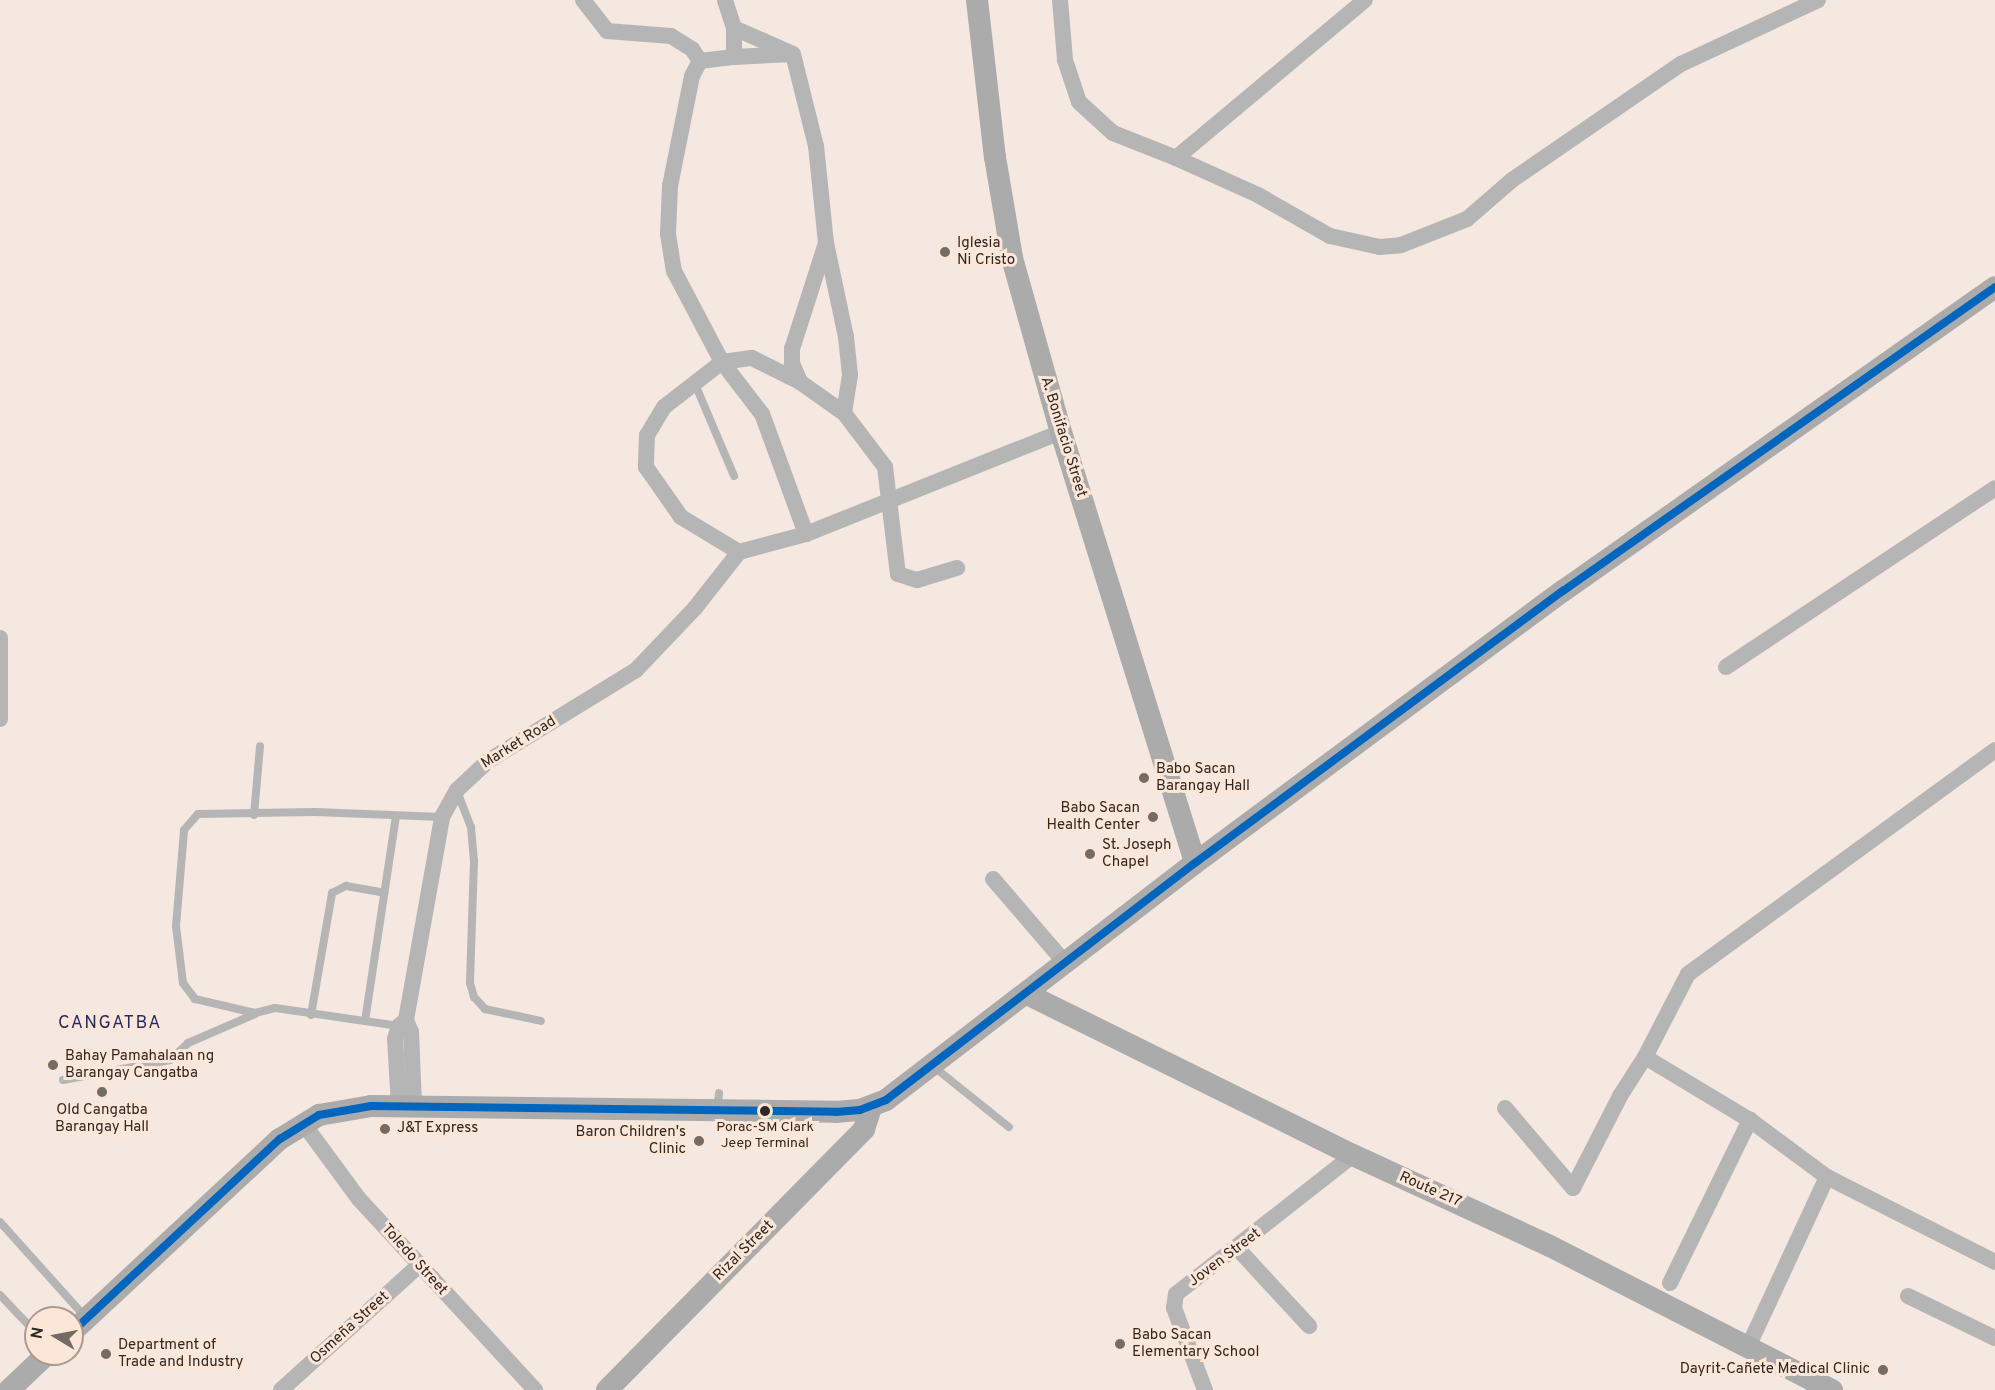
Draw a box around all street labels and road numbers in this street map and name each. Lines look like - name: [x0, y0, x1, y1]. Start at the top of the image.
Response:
- street label: A. Bonifacio Street: [1036, 375, 1090, 499]
- street label: Market Road: [478, 713, 560, 773]
- street label: Route 217: [1396, 1168, 1464, 1212]
- street label: Rizal Street: [710, 1217, 778, 1285]
- street label: Toledo Street: [377, 1221, 451, 1299]
- street label: Joven Street: [1185, 1225, 1265, 1291]
- street label: Osmeña Street: [307, 1288, 393, 1368]

